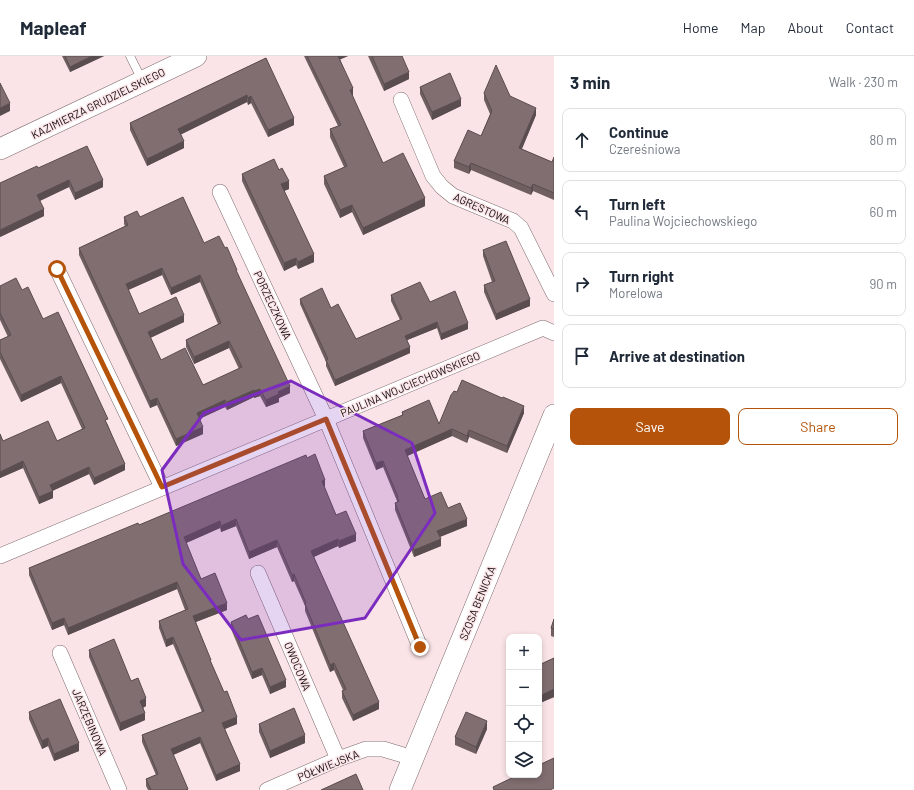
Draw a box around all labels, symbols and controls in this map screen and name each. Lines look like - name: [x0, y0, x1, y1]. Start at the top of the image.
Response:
- text: Mapleaf: [20, 16, 87, 39]
- text: Home: [683, 19, 719, 36]
- text: Map: [741, 19, 765, 36]
- text: About: [787, 19, 824, 36]
- text: Contact: [846, 19, 894, 36]
- street label: KAZIMIERZA GRUDZIELSKIEGO: [29, 65, 167, 141]
- text: 3 min: [570, 72, 610, 92]
- text: Walk · 230 m: [829, 74, 898, 90]
- text: Continue: [609, 123, 669, 141]
- icon: ahead: [571, 129, 593, 151]
- text: 80 m: [870, 132, 897, 148]
- text: Czereśniowa: [609, 141, 680, 157]
- street label: AGRESTOWA: [452, 190, 513, 226]
- text: Turn left: [609, 195, 665, 213]
- icon: left: [571, 201, 593, 223]
- text: 60 m: [870, 204, 897, 220]
- text: Paulina Wojciechowskiego: [609, 213, 757, 229]
- route start: [48, 260, 66, 278]
- text: Turn right: [609, 267, 674, 285]
- street label: PORZECZKOWA: [251, 269, 295, 342]
- icon: right: [571, 273, 593, 295]
- text: 90 m: [870, 276, 897, 292]
- text: Morelowa: [609, 285, 663, 301]
- icon: arrive: [571, 345, 593, 367]
- text: Arrive at destination: [609, 347, 745, 365]
- street label: PAULINA WOJCIECHOWSKIEGO: [338, 349, 482, 419]
- button: Save: [570, 408, 730, 445]
- button: Share: [738, 408, 898, 445]
- street label: SZOSA BENICKA: [456, 564, 498, 642]
- map controls: [506, 634, 542, 778]
- button: +: [506, 634, 542, 670]
- route end: [411, 638, 429, 656]
- street label: OWOCOWA: [282, 640, 314, 693]
- button: −: [506, 670, 542, 706]
- street label: JARZĘBINOWA: [70, 686, 110, 758]
- button: locate: [506, 706, 542, 742]
- button: layers: [506, 742, 542, 778]
- street label: PÓŁWIEJSKA: [295, 747, 361, 783]

